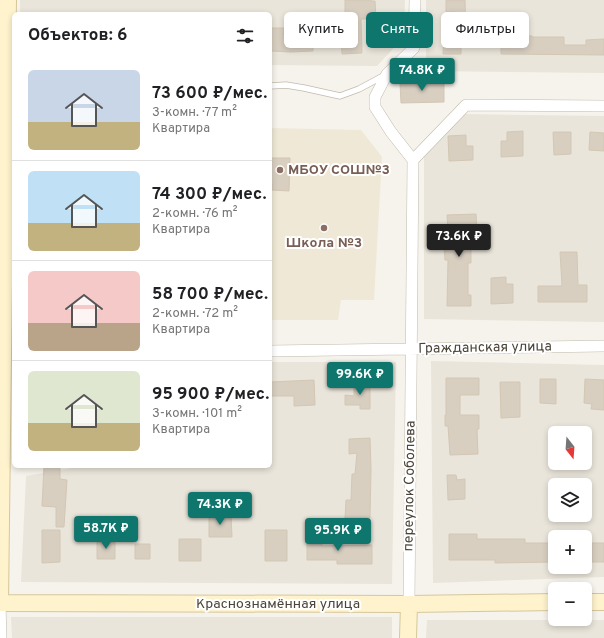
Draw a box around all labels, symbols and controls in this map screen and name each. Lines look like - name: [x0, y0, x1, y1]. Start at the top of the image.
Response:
- chip: Купить: [284, 12, 358, 48]
- chip: Снять: [366, 12, 433, 48]
- chip: Фильтры: [441, 12, 529, 48]
- text: Объектов: 6: [28, 25, 128, 47]
- icon: filters: [234, 25, 256, 47]
- pin: 74.8K ₽: [385, 58, 459, 92]
- text: 74.8K ₽: [399, 63, 445, 79]
- text: 73 600 ₽/мес.: [152, 83, 267, 105]
- icon: home: [60, 86, 108, 134]
- text: 3-комн. · 77 m²: [152, 105, 237, 121]
- text: Квартира: [152, 121, 210, 137]
- place label: МБОУ СОШ№3: [288, 162, 390, 179]
- marker: МБОУ СОШ№3: [275, 165, 285, 175]
- text: 74 300 ₽/мес.: [152, 184, 267, 206]
- icon: home: [60, 187, 108, 235]
- text: 2-комн. · 76 m²: [152, 206, 237, 222]
- text: Квартира: [152, 222, 210, 238]
- marker: Школа №3: [319, 223, 329, 233]
- pin: 73.6K ₽: [422, 224, 496, 258]
- text: 73.6K ₽: [436, 229, 482, 245]
- place label: Школа №3: [286, 235, 362, 252]
- text: 58 700 ₽/мес.: [152, 284, 268, 306]
- icon: home: [60, 287, 108, 335]
- text: 2-комн. · 72 m²: [152, 306, 238, 322]
- text: Квартира: [152, 322, 210, 338]
- street label: Гражданская улица: [418, 338, 552, 358]
- pin: 99.6K ₽: [323, 362, 397, 396]
- text: 99.6K ₽: [336, 367, 384, 383]
- text: 95 900 ₽/мес.: [152, 384, 269, 406]
- icon: home: [60, 387, 108, 435]
- text: 3-комн. · 101 m²: [152, 406, 242, 422]
- street label: переулок Соболева: [400, 421, 420, 551]
- text: Квартира: [152, 422, 210, 438]
- north arrow: [548, 426, 592, 470]
- map controls: [548, 426, 592, 626]
- button: layers: [548, 478, 592, 522]
- pin: 74.3K ₽: [183, 492, 257, 526]
- text: 74.3K ₽: [197, 497, 243, 513]
- pin: 58.7K ₽: [69, 516, 143, 550]
- pin: 95.9K ₽: [301, 518, 375, 552]
- text: 58.7K ₽: [83, 521, 129, 537]
- text: 95.9K ₽: [314, 523, 362, 539]
- button: +: [548, 530, 592, 574]
- button: −: [548, 582, 592, 626]
- street label: Краснознамённая улица: [196, 596, 360, 613]

